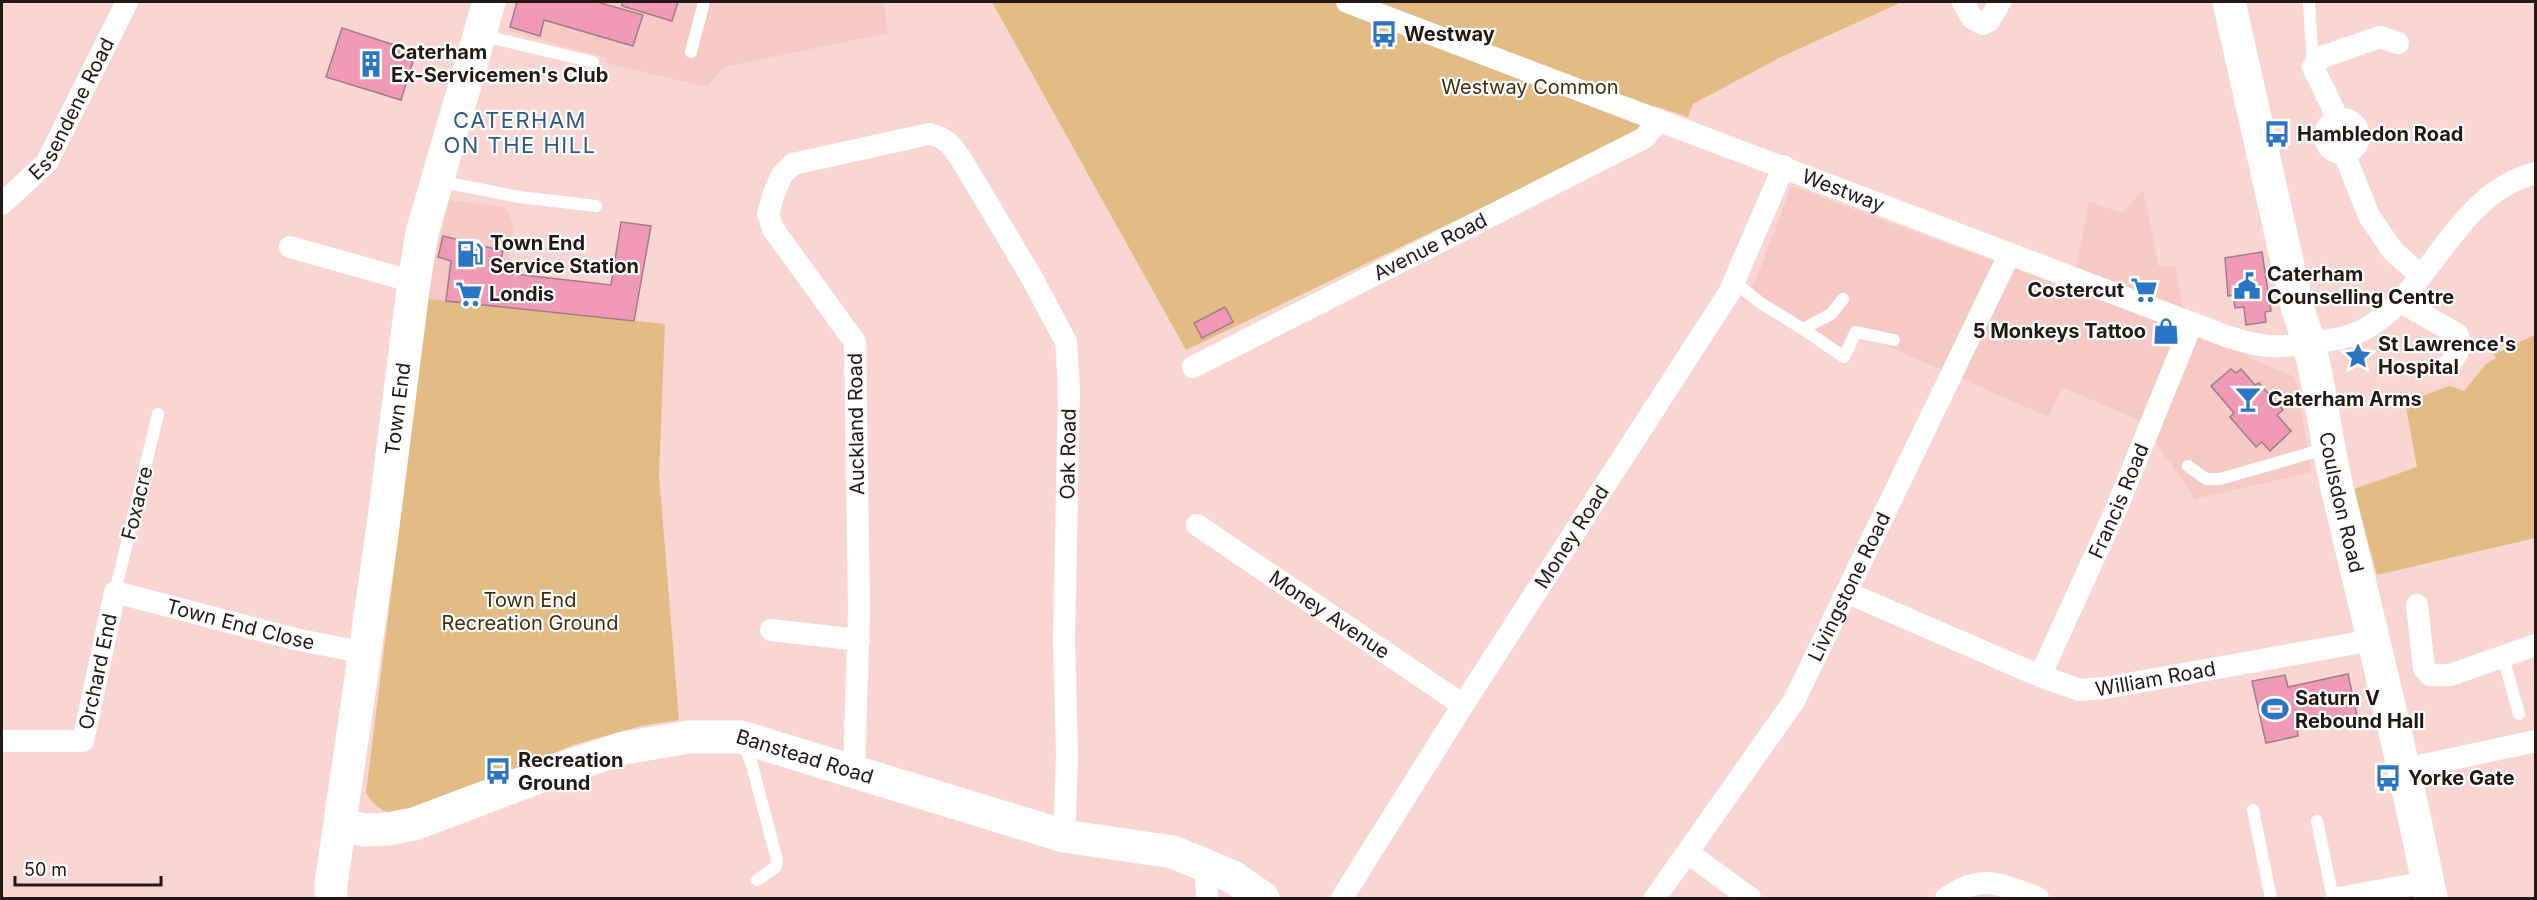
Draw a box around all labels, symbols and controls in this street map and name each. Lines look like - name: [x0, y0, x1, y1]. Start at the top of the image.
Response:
- bus stop icon: Westway: [1369, 19, 1399, 49]
- place label: Westway: [1404, 22, 1495, 46]
- street label: Essendene Road: [24, 34, 119, 185]
- place label: Caterham Ex-Servicemen's Club: [391, 40, 608, 87]
- building icon: Caterham Ex-Servicemen's Club: [356, 49, 386, 79]
- park label: Westway Common: [1441, 75, 1619, 99]
- district label: CATERHAM ON THE HILL: [443, 107, 597, 158]
- bus stop icon: Hambledon Road: [2262, 119, 2292, 149]
- place label: Hambledon Road: [2297, 122, 2463, 146]
- street label: Westway: [1799, 164, 1888, 217]
- street label: Avenue Road: [1369, 208, 1491, 285]
- place label: Town End Service Station: [490, 231, 639, 278]
- fuel station icon: Town End Service Station: [455, 239, 485, 269]
- place label: Caterham Counselling Centre: [2267, 262, 2454, 309]
- public building icon: Caterham Counselling Centre: [2232, 271, 2262, 301]
- supermarket icon: Costercut: [2129, 275, 2159, 305]
- place label: Costercut: [2027, 278, 2124, 302]
- supermarket icon: Londis: [454, 279, 484, 309]
- place label: Londis: [489, 282, 554, 306]
- shop icon: 5 Monkeys Tattoo: [2151, 316, 2181, 346]
- place label: 5 Monkeys Tattoo: [1973, 319, 2146, 343]
- place label: St Lawrence's Hospital: [2378, 332, 2516, 379]
- place icon: St Lawrence's Hospital: [2343, 341, 2373, 371]
- street label: Auckland Road: [843, 353, 869, 495]
- street label: Town End: [380, 361, 416, 456]
- bar icon: Caterham Arms: [2233, 384, 2263, 414]
- place label: Caterham Arms: [2268, 387, 2422, 411]
- street label: Oak Road: [1055, 408, 1081, 500]
- street label: Coulsdon Road: [2314, 430, 2369, 575]
- street label: Francis Road: [2083, 440, 2154, 562]
- street label: Foxacre: [116, 464, 158, 542]
- street label: Money Road: [1529, 481, 1614, 593]
- street label: Livingstone Road: [1803, 508, 1895, 665]
- street label: Money Avenue: [1265, 565, 1394, 664]
- park label: Town End Recreation Ground: [442, 588, 618, 635]
- street label: Town End Close: [164, 594, 317, 655]
- street label: Orchard End: [74, 611, 122, 732]
- street label: William Road: [2094, 656, 2218, 701]
- place label: Saturn V Rebound Hall: [2295, 686, 2424, 733]
- sports icon: Saturn V Rebound Hall: [2260, 694, 2290, 724]
- street label: Banstead Road: [733, 724, 876, 789]
- place label: Recreation Ground: [518, 748, 623, 795]
- bus stop icon: Recreation Ground: [483, 756, 513, 786]
- bus stop icon: Yorke Gate: [2373, 763, 2403, 793]
- place label: Yorke Gate: [2408, 766, 2515, 790]
- scale bar: [15, 849, 160, 887]
- text: 50 m: [24, 859, 67, 880]

